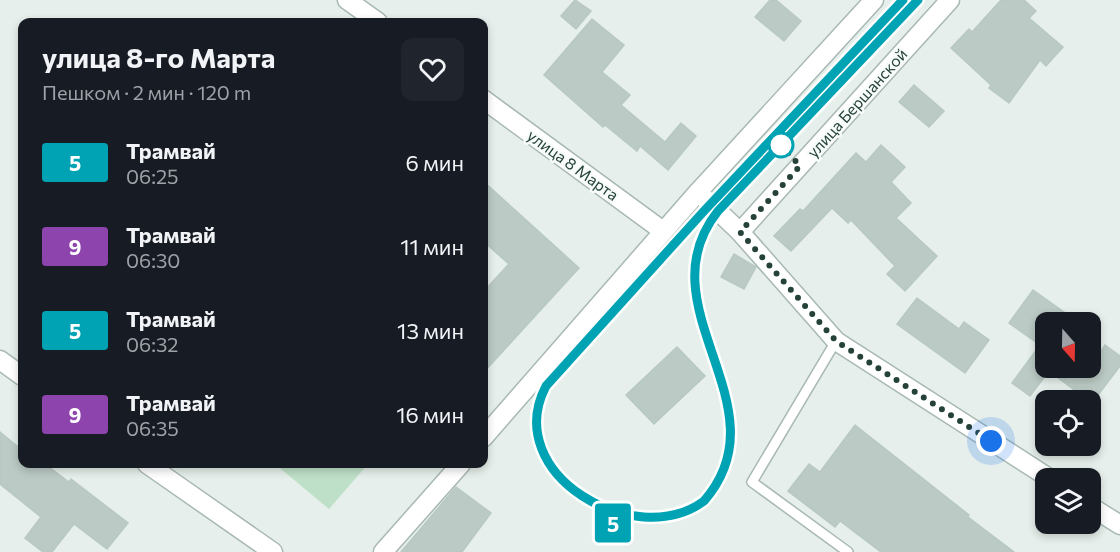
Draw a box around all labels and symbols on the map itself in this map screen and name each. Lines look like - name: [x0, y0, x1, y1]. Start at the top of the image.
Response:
- street label: улица Бершанской: [803, 44, 911, 161]
- street label: улица 8 Марта: [524, 125, 623, 204]
- unlabelled marker: [768, 132, 794, 158]
- north arrow: [1035, 312, 1101, 378]
- your location: [976, 426, 1006, 456]
- line badge: 5: [594, 504, 632, 542]

